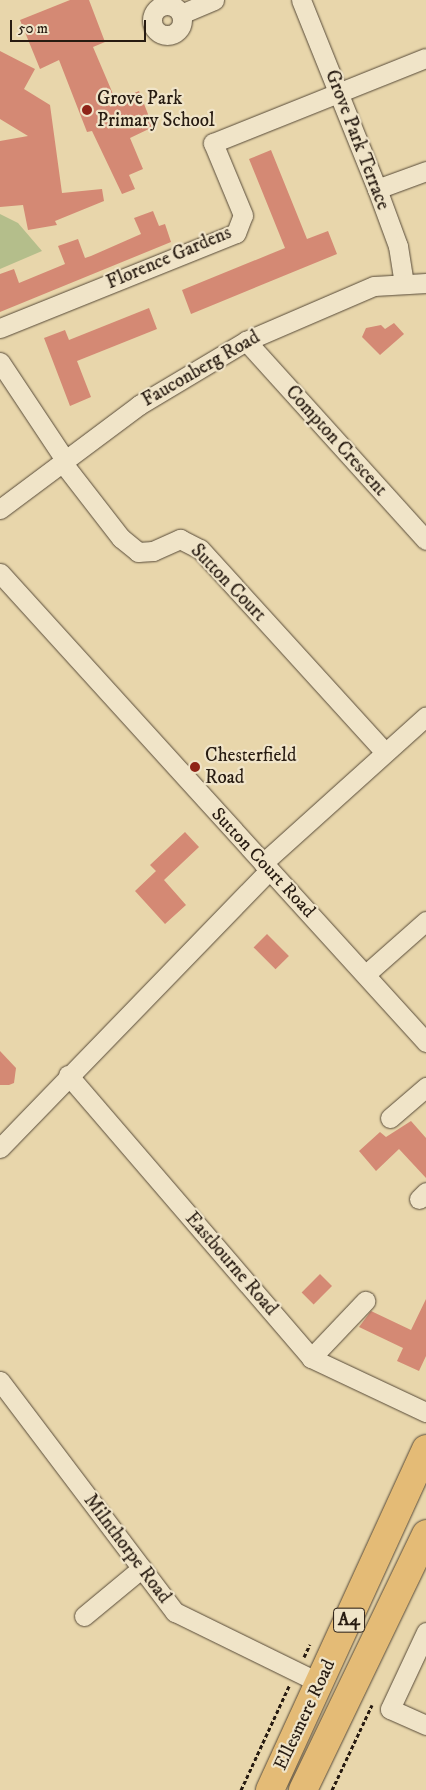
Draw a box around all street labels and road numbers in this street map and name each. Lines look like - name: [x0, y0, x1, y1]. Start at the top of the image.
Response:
- street label: Grove Park Terrace: [320, 67, 394, 213]
- street label: Florence Gardens: [103, 221, 235, 295]
- street label: Fauconberg Road: [138, 326, 264, 412]
- street label: Compton Crescent: [280, 381, 392, 501]
- street label: Sutton Court: [185, 540, 271, 626]
- street label: Sutton Court Road: [206, 803, 320, 923]
- street label: Eastbourne Road: [180, 1208, 282, 1320]
- street label: Milnthorpe Road: [79, 1490, 175, 1608]
- road number: A4: [333, 1604, 365, 1636]
- street label: Ellesmere Road: [269, 1656, 341, 1774]

